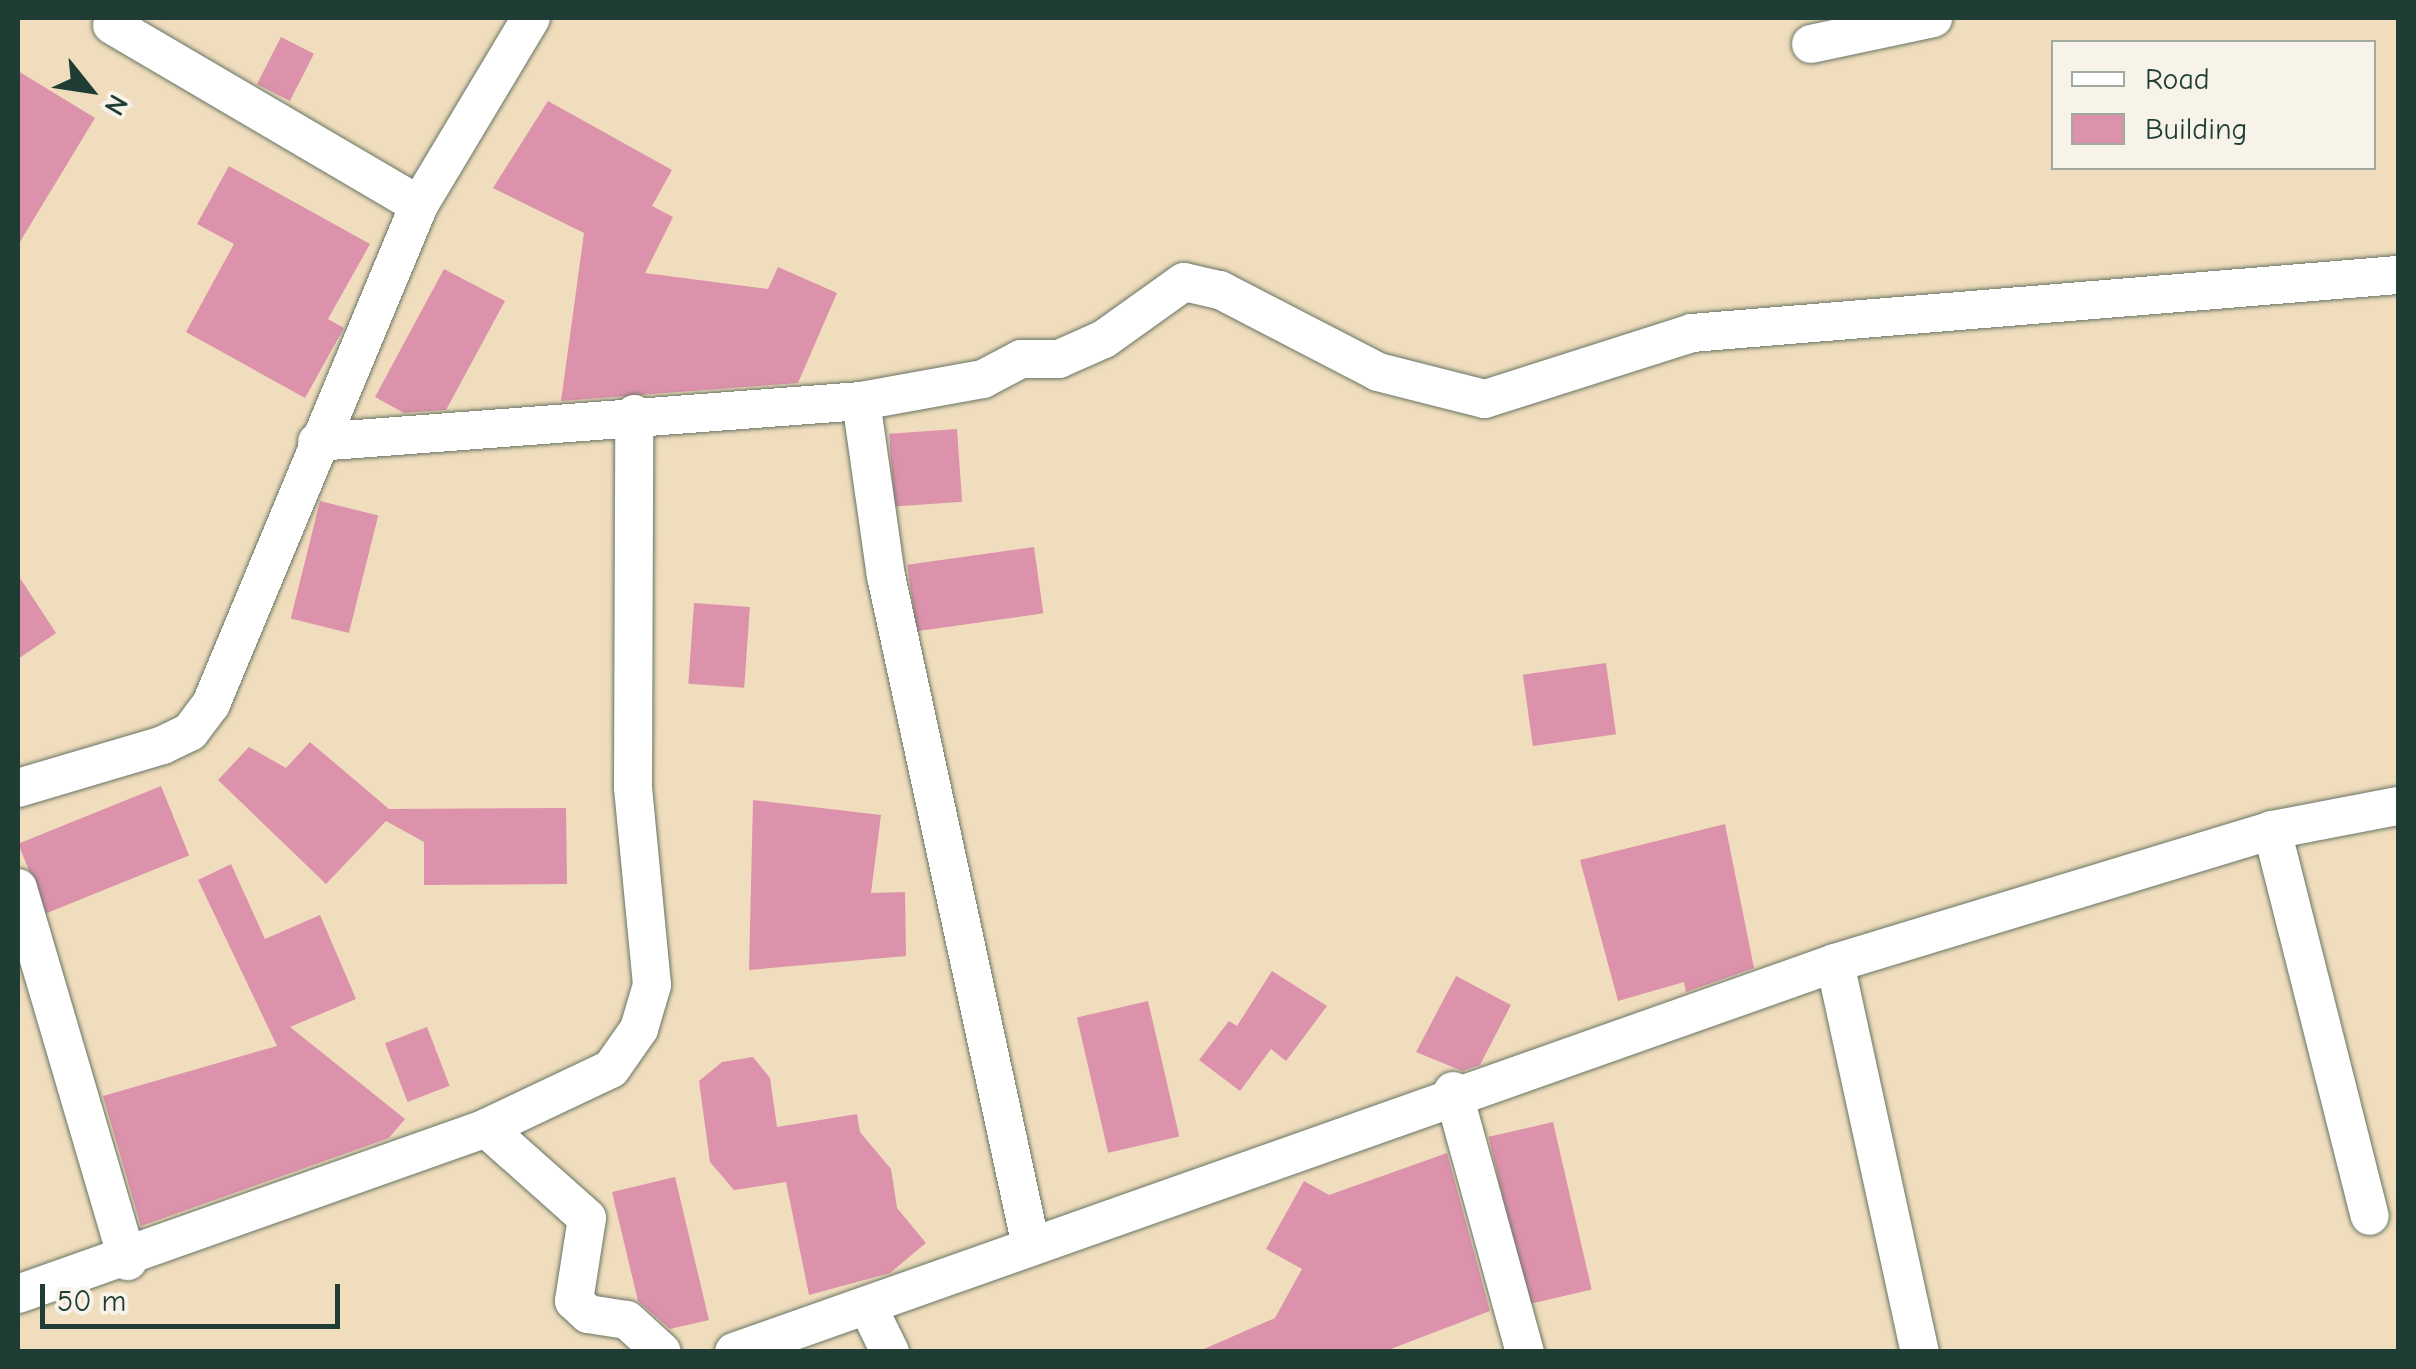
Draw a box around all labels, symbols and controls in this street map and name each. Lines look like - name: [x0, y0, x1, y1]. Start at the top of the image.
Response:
- north arrow: [40, 40, 140, 140]
- legend: [2051, 40, 2376, 170]
- text: Road: [2145, 62, 2210, 97]
- text: N: [98, 89, 134, 121]
- text: Building: [2145, 112, 2248, 147]
- scale bar: [45, 1264, 345, 1326]
- text: 50 m: [57, 1284, 126, 1319]

